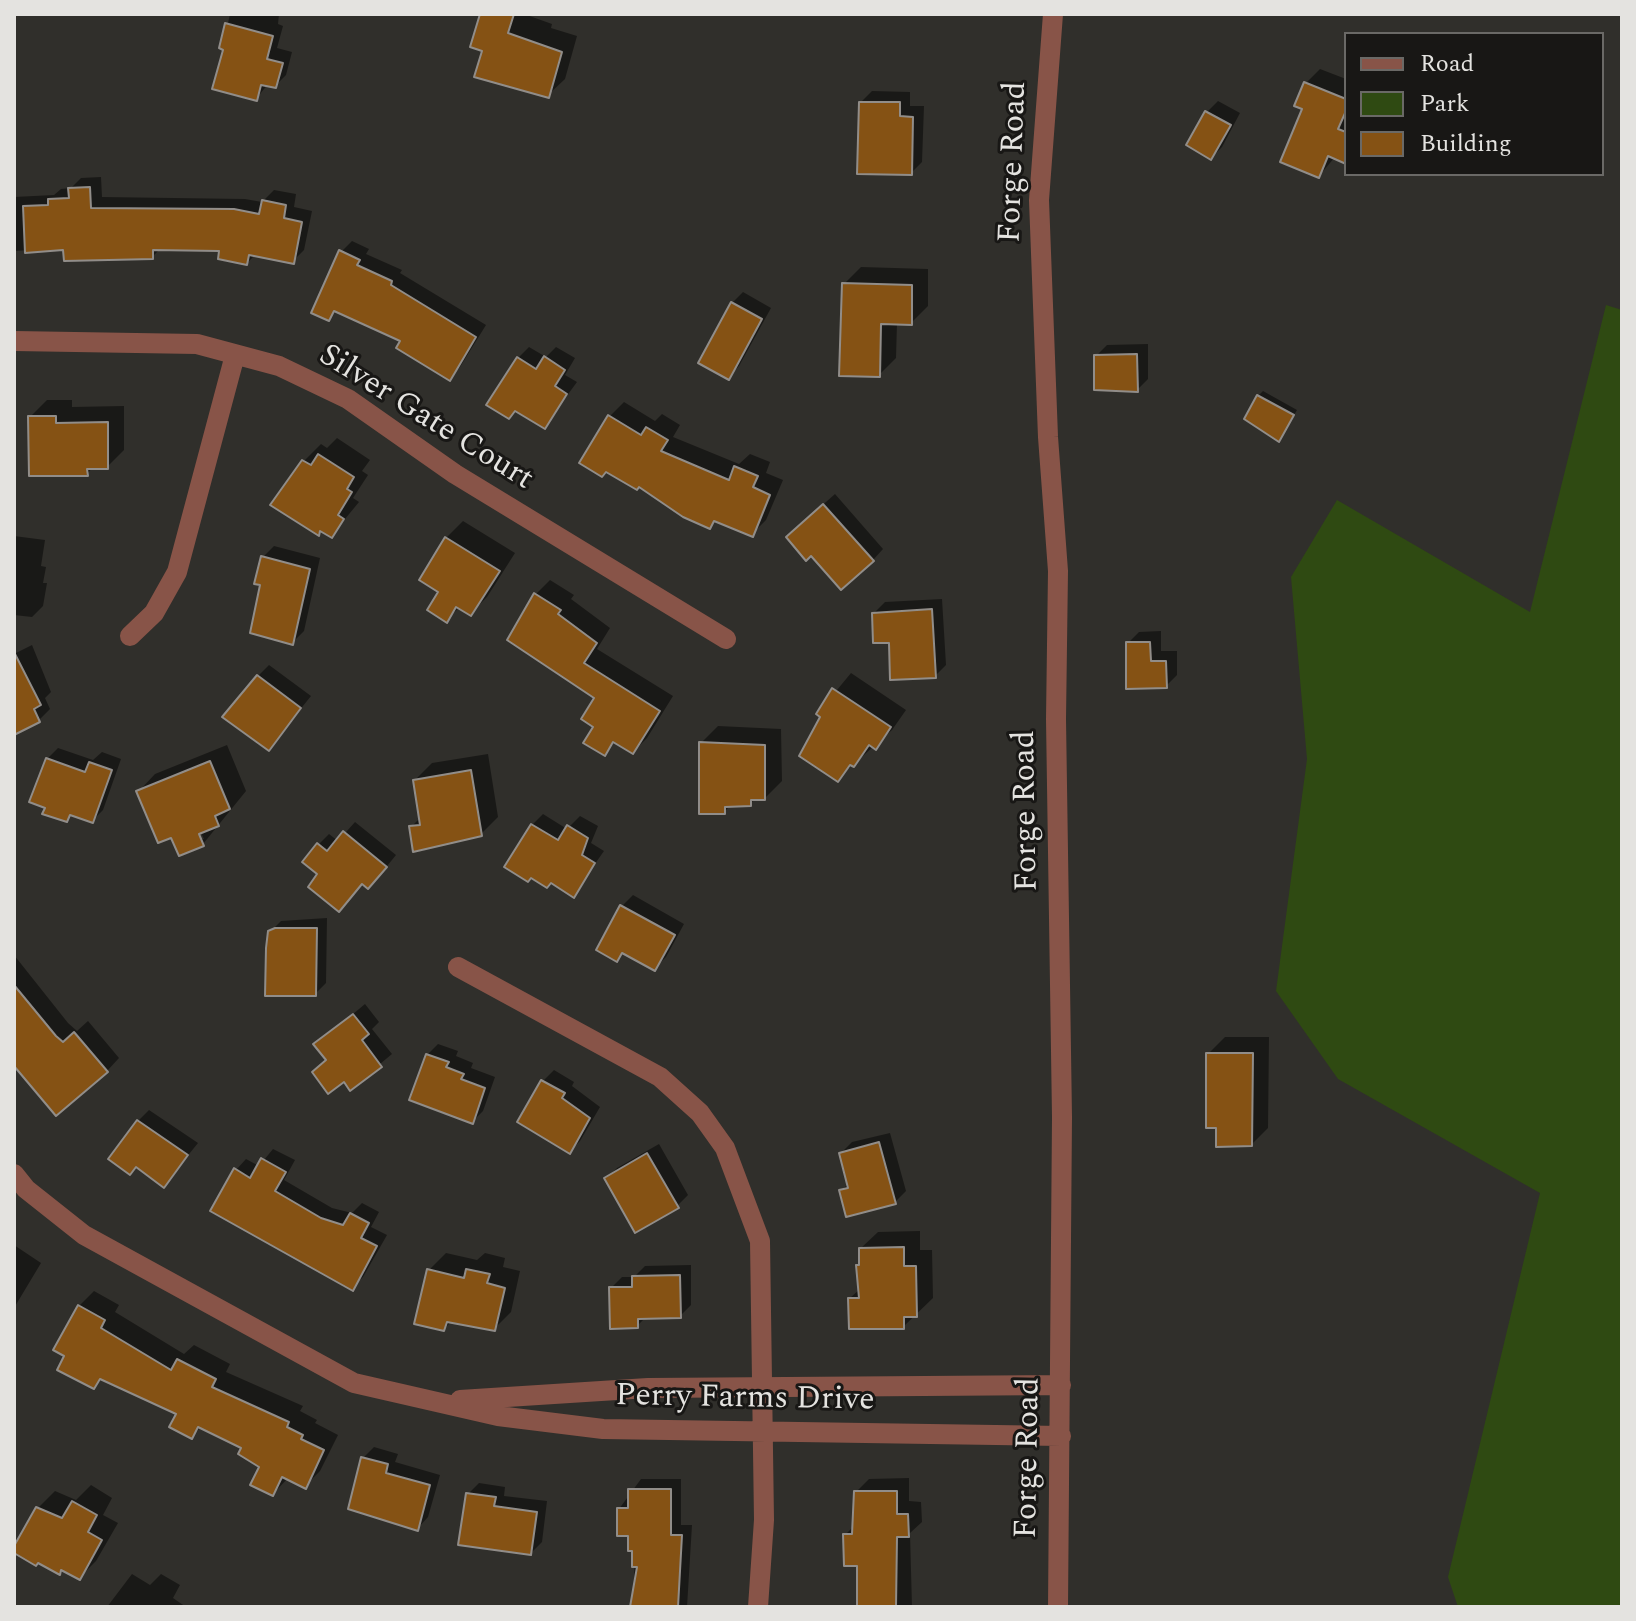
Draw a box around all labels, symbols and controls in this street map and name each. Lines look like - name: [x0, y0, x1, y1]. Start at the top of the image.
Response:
- legend: [1344, 32, 1604, 176]
- text: Road: [1420, 46, 1474, 82]
- street label: Forge Road: [993, 81, 1037, 243]
- text: Park: [1420, 86, 1470, 122]
- text: Building: [1420, 126, 1512, 162]
- street label: Silver Gate Court: [311, 338, 539, 500]
- street label: Forge Road: [1007, 730, 1049, 892]
- street label: Forge Road: [1009, 1377, 1051, 1539]
- street label: Perry Farms Drive: [615, 1379, 875, 1421]

